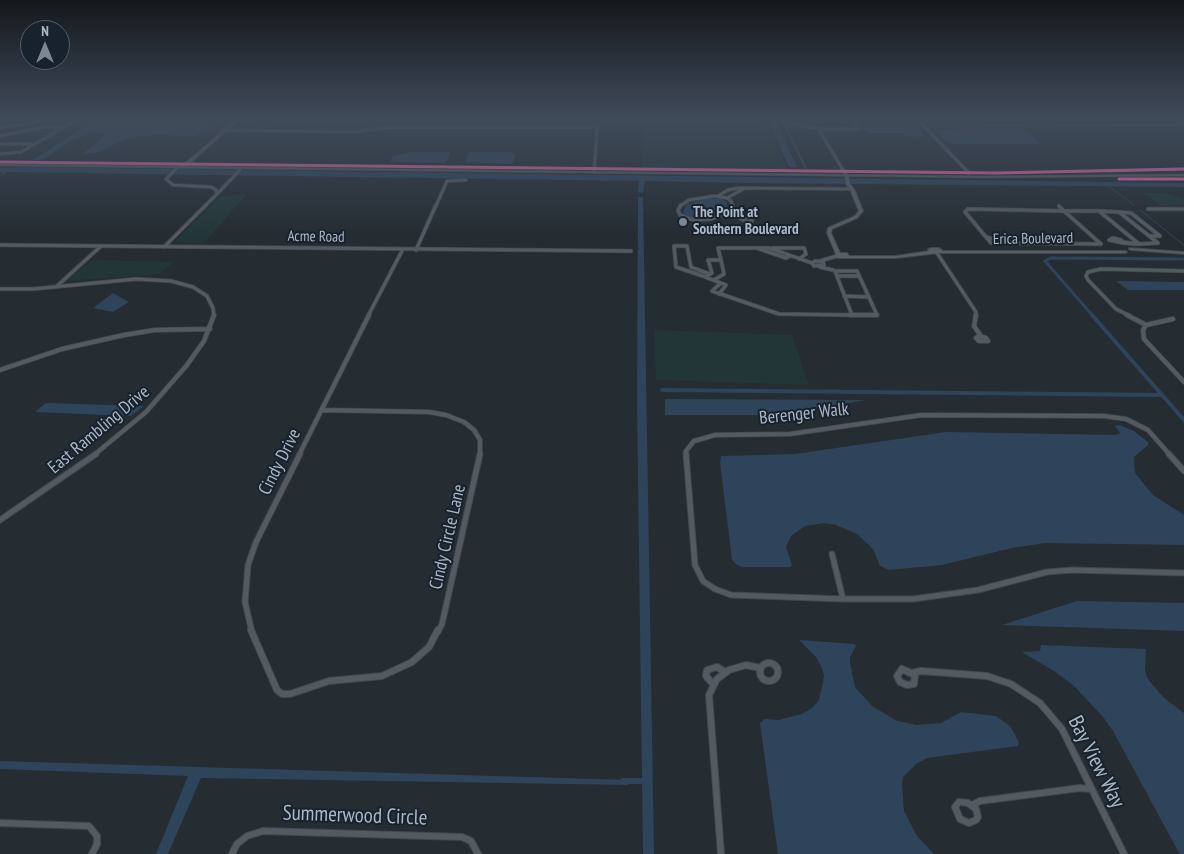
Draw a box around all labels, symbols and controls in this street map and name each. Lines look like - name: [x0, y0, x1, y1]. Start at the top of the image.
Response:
- north arrow: [20, 20, 70, 70]
- text: N: [41, 22, 49, 40]
- place label: The Point at Southern Boulevard: [693, 204, 799, 239]
- marker: The Point at Southern Boulevard: [677, 216, 689, 228]
- street label: Acme Road: [287, 228, 345, 246]
- street label: Erica Boulevard: [993, 229, 1073, 249]
- street label: East Rambling Drive: [44, 381, 154, 479]
- street label: Berenger Walk: [758, 399, 850, 429]
- street label: Cindy Drive: [254, 425, 306, 499]
- street label: Cindy Circle Lane: [425, 482, 471, 592]
- street label: Bay View Way: [1062, 712, 1130, 812]
- street label: Summerwood Circle: [282, 801, 428, 831]

